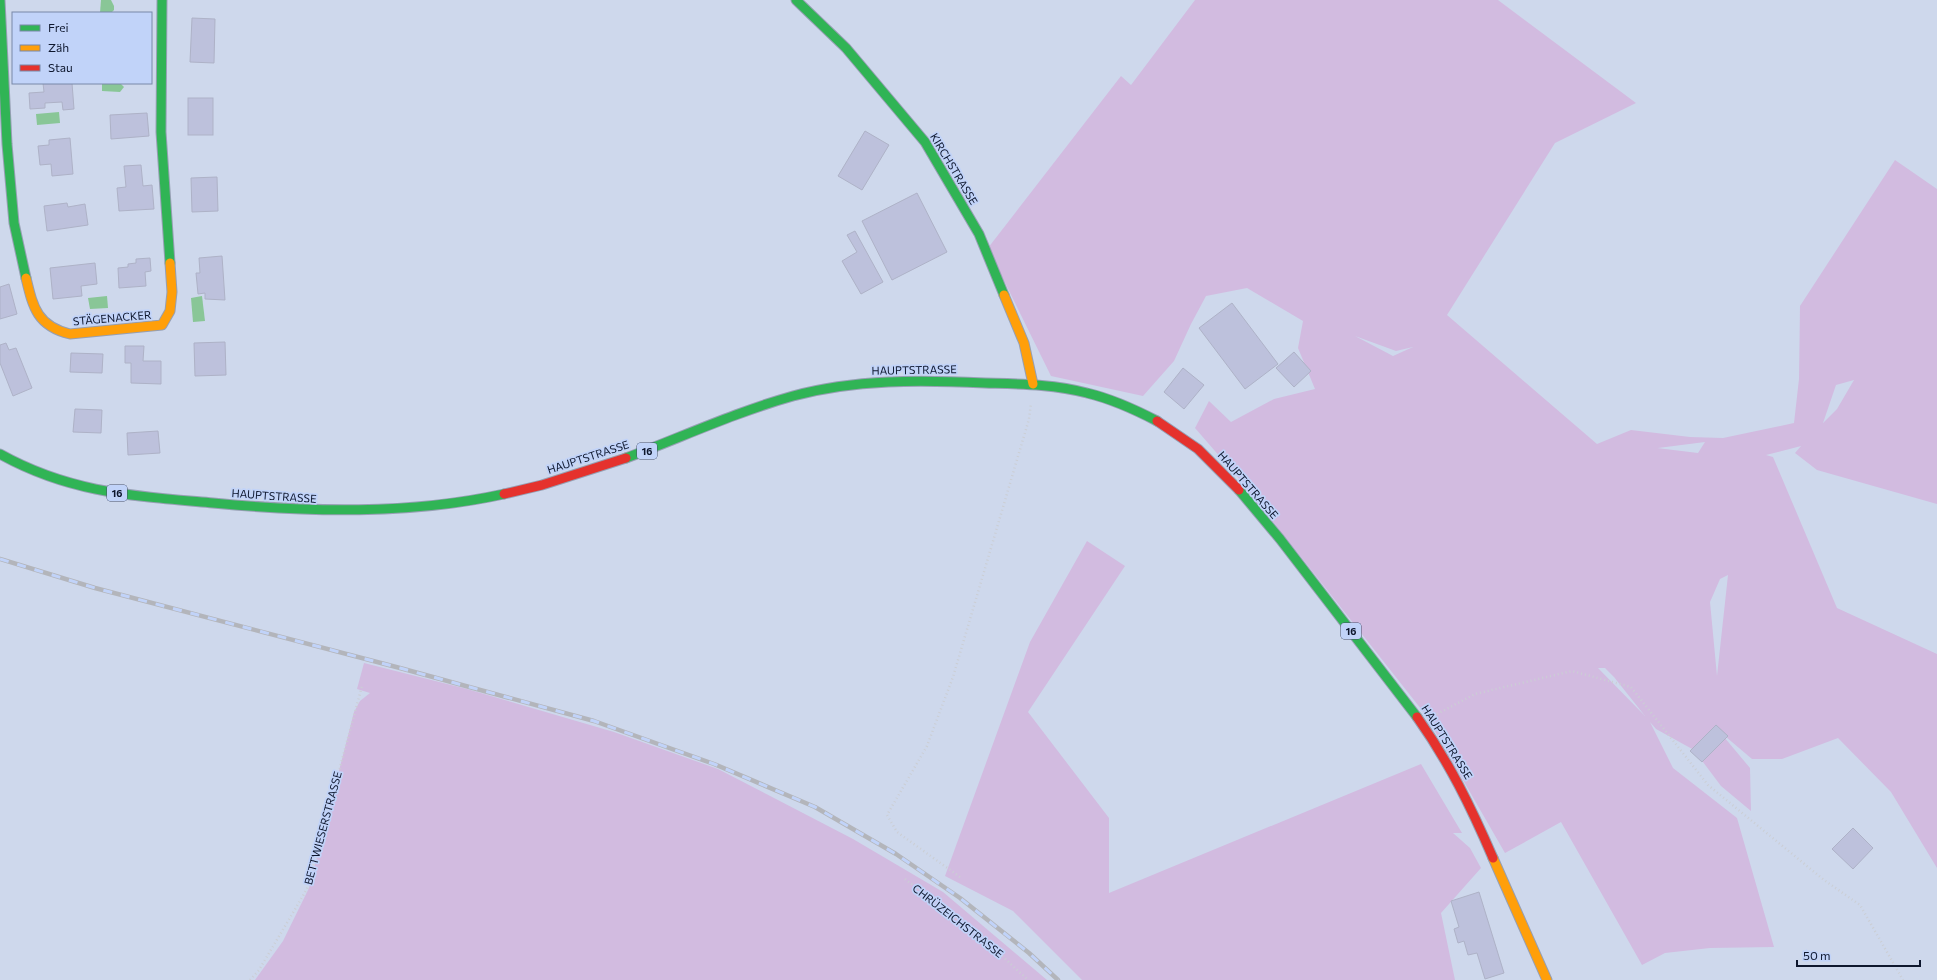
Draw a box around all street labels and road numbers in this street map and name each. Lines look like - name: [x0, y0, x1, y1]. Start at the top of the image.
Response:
- street label: KIRCHSTRASSE: [928, 131, 981, 207]
- street label: STÄGENACKER: [72, 307, 152, 327]
- street label: HAUPTSTRASSE: [871, 362, 957, 377]
- street label: HAUPTSTRASSE: [545, 437, 630, 476]
- road number: 16: [637, 443, 657, 459]
- street label: HAUPTSTRASSE: [1216, 448, 1281, 521]
- road number: 16: [107, 485, 127, 501]
- street label: HAUPTSTRASSE: [231, 486, 317, 505]
- road number: 16: [1341, 623, 1361, 639]
- street label: HAUPTSTRASSE: [1419, 702, 1476, 781]
- street label: BETTWIESERSTRASSE: [301, 770, 344, 886]
- street label: CHRÜZEICHSTRASSE: [910, 880, 1007, 960]

